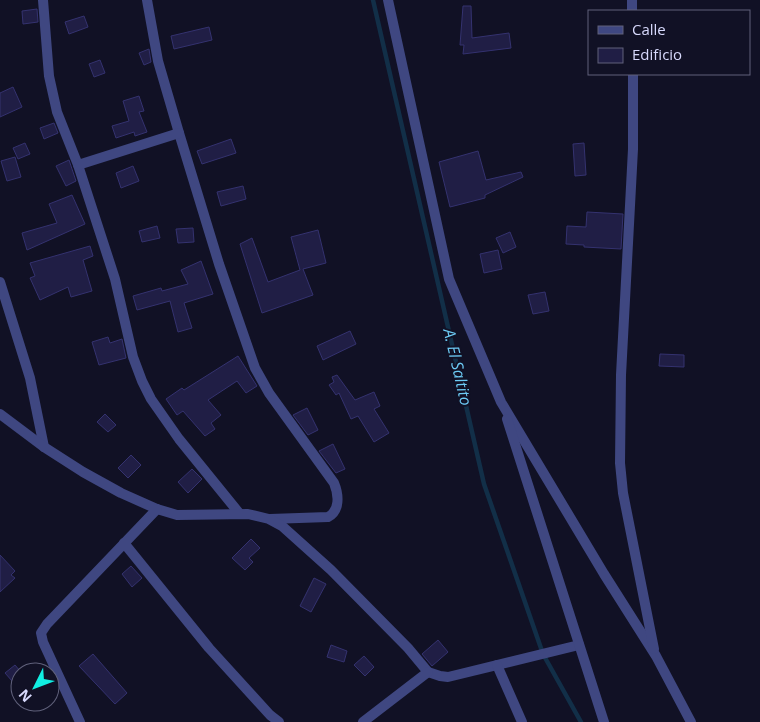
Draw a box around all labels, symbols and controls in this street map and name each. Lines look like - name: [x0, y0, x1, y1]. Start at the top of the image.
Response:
- legend: [588, 10, 750, 75]
- text: Calle: [632, 19, 666, 39]
- text: Edificio: [632, 44, 682, 64]
- water label: A. El Saltito: [438, 325, 478, 408]
- north arrow: [10, 662, 60, 712]
- text: N: [14, 685, 36, 707]

